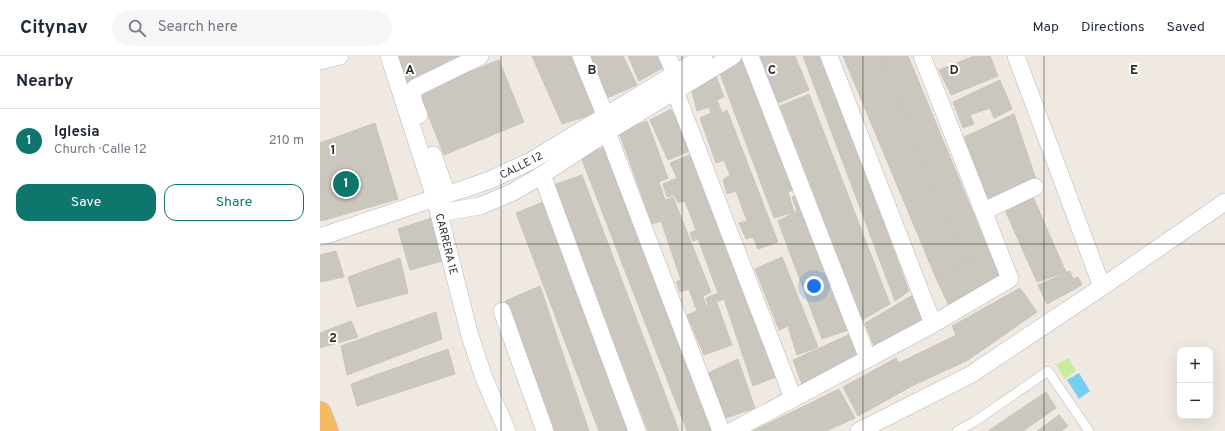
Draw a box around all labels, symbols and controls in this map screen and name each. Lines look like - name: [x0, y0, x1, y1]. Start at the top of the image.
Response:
- search box: [112, 10, 392, 46]
- text: Citynav: [20, 16, 88, 40]
- icon: search: [126, 17, 148, 39]
- text: Search here: [158, 18, 238, 37]
- text: Map: [1033, 19, 1059, 36]
- text: Directions: [1081, 19, 1145, 36]
- text: Saved: [1167, 19, 1205, 36]
- text: A: [405, 63, 415, 79]
- text: B: [588, 63, 597, 79]
- text: C: [768, 63, 776, 79]
- text: D: [949, 63, 959, 79]
- text: E: [1130, 63, 1138, 79]
- text: Nearby: [16, 71, 73, 93]
- text: Iglesia: [54, 123, 100, 142]
- text: 1: [26, 133, 32, 149]
- text: 210 m: [269, 133, 304, 149]
- text: Church · Calle 12: [54, 142, 147, 158]
- text: 1: [330, 143, 336, 159]
- street label: CALLE 12: [498, 149, 545, 183]
- pin: 1: [333, 169, 359, 199]
- button: Save: [16, 184, 156, 221]
- button: Share: [164, 184, 304, 221]
- street label: CARRERA 1E: [432, 212, 460, 276]
- your location: [804, 276, 824, 296]
- text: 2: [329, 331, 337, 347]
- map controls: [1177, 347, 1213, 419]
- button: +: [1177, 347, 1213, 383]
- button: −: [1177, 383, 1213, 419]

